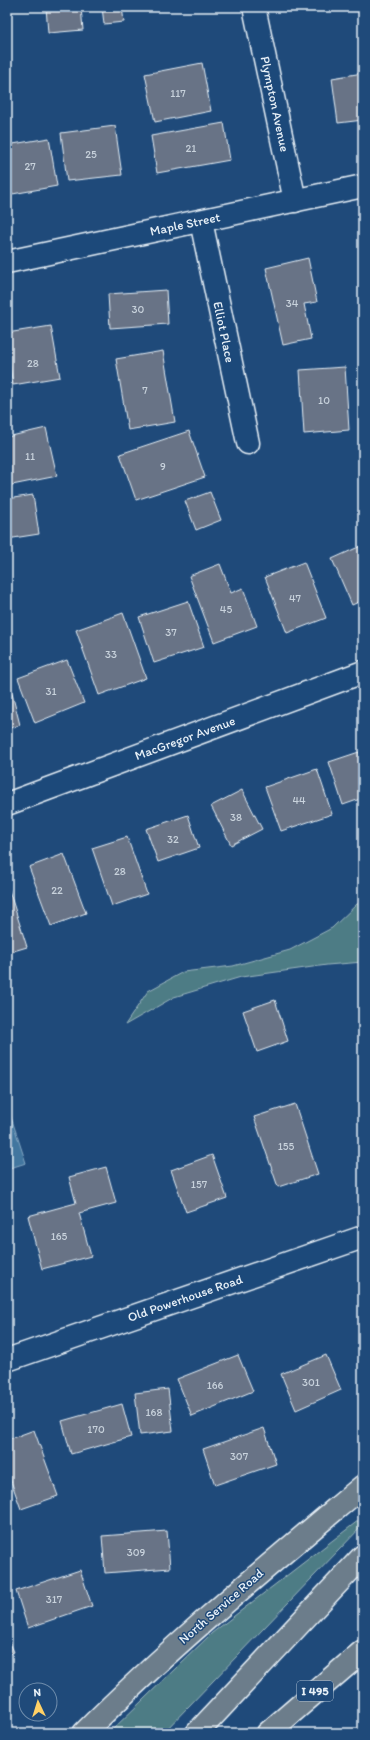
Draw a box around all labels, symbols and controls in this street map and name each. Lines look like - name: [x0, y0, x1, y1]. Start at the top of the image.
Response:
- street label: Plympton Avenue: [258, 55, 292, 153]
- house number: 117: [170, 87, 186, 100]
- house number: 21: [186, 142, 196, 155]
- house number: 25: [85, 148, 97, 161]
- house number: 27: [24, 160, 36, 173]
- street label: Maple Street: [149, 209, 222, 239]
- house number: 34: [286, 297, 299, 310]
- street label: Elliot Place: [210, 300, 238, 364]
- house number: 30: [132, 303, 145, 316]
- house number: 28: [27, 357, 39, 370]
- house number: 7: [142, 384, 148, 397]
- house number: 10: [318, 394, 330, 407]
- house number: 11: [25, 450, 35, 463]
- house number: 9: [160, 460, 166, 473]
- house number: 47: [289, 592, 302, 605]
- house number: 45: [220, 603, 232, 616]
- house number: 37: [165, 626, 177, 639]
- house number: 33: [105, 648, 117, 661]
- house number: 31: [45, 685, 57, 698]
- street label: MacGregor Avenue: [133, 713, 237, 763]
- house number: 44: [292, 794, 306, 807]
- house number: 38: [230, 811, 242, 824]
- house number: 32: [167, 833, 179, 846]
- house number: 28: [114, 865, 126, 878]
- house number: 22: [51, 884, 63, 897]
- house number: 155: [278, 1140, 295, 1153]
- house number: 157: [191, 1178, 208, 1191]
- house number: 165: [51, 1230, 68, 1243]
- street label: Old Powerhouse Road: [126, 1271, 244, 1325]
- house number: 301: [302, 1376, 320, 1389]
- house number: 166: [207, 1379, 224, 1392]
- house number: 168: [146, 1406, 162, 1419]
- house number: 170: [87, 1423, 105, 1436]
- house number: 307: [230, 1450, 249, 1463]
- house number: 309: [127, 1546, 146, 1559]
- street label: North Service Road: [176, 1565, 266, 1647]
- house number: 317: [46, 1593, 63, 1606]
- road number: I 495: [297, 1681, 333, 1701]
- north arrow: [18, 1682, 58, 1722]
- text: N: [33, 1686, 42, 1699]

